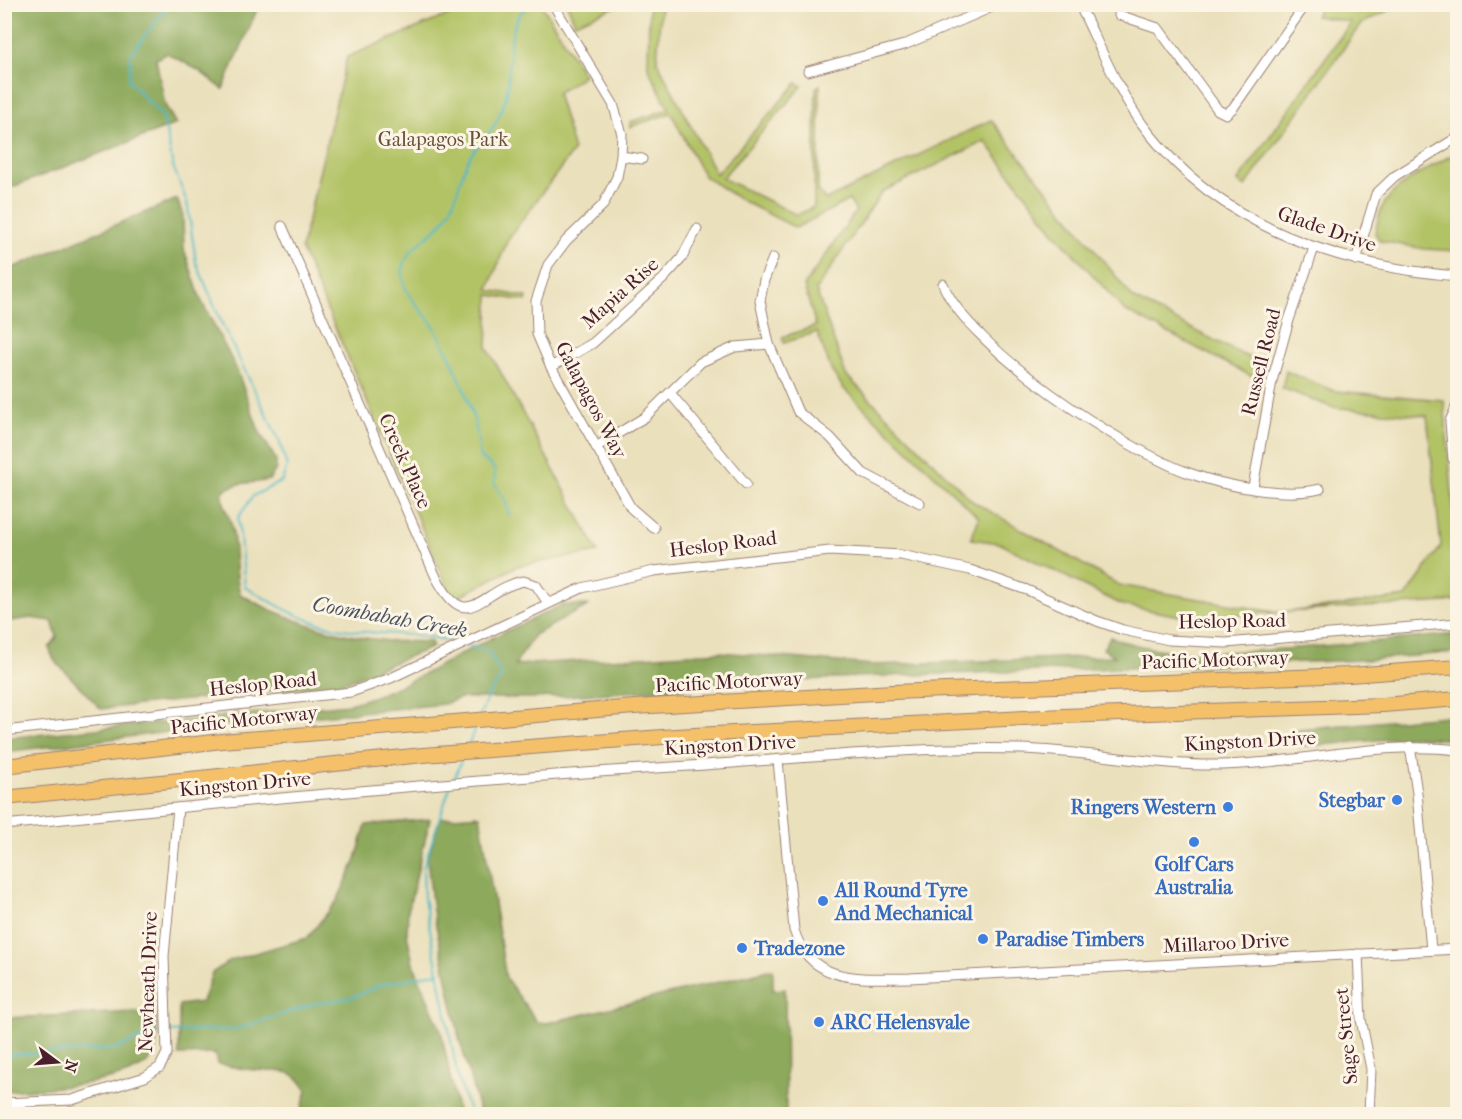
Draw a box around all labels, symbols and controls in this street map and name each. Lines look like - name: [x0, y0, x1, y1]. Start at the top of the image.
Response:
- park label: Galapagos Park: [378, 128, 509, 151]
- street label: Glade Drive: [1275, 201, 1379, 257]
- street label: Mapia Rise: [577, 252, 663, 333]
- street label: Russell Road: [1237, 305, 1286, 418]
- street label: Galapagos Way: [551, 338, 632, 463]
- street label: Creek Place: [374, 410, 436, 512]
- street label: Heslop Road: [668, 526, 779, 562]
- water label: Coombabah Creek: [311, 592, 469, 642]
- street label: Heslop Road: [1178, 609, 1287, 633]
- street label: Pacific Motorway: [1141, 646, 1291, 674]
- street label: Heslop Road: [208, 667, 319, 701]
- street label: Pacific Motorway: [654, 667, 805, 697]
- street label: Pacific Motorway: [169, 701, 320, 739]
- street label: Kingston Drive: [1183, 726, 1317, 756]
- street label: Kingston Drive: [663, 730, 797, 760]
- street label: Kingston Drive: [178, 767, 312, 801]
- place label: Stegbar: [1319, 789, 1385, 812]
- marker: Stegbar: [1390, 793, 1404, 807]
- place label: Ringers Western: [1071, 796, 1216, 819]
- marker: Ringers Western: [1221, 800, 1235, 814]
- marker: Golf Cars Australia: [1187, 835, 1201, 849]
- place label: Golf Cars Australia: [1153, 853, 1234, 899]
- place label: All Round Tyre And Mechanical: [833, 879, 973, 925]
- marker: All Round Tyre And Mechanical: [816, 894, 830, 908]
- street label: Newheath Drive: [134, 911, 162, 1053]
- place label: Paradise Timbers: [995, 928, 1145, 951]
- street label: Millaroo Drive: [1162, 928, 1290, 958]
- marker: Paradise Timbers: [976, 932, 990, 946]
- place label: Tradezone: [753, 937, 845, 960]
- marker: Tradezone: [735, 941, 749, 955]
- street label: Sage Street: [1329, 986, 1363, 1086]
- place label: ARC Helensvale: [829, 1011, 970, 1034]
- marker: ARC Helensvale: [812, 1015, 826, 1029]
- north arrow: [27, 1032, 87, 1092]
- text: N: [60, 1058, 82, 1075]

